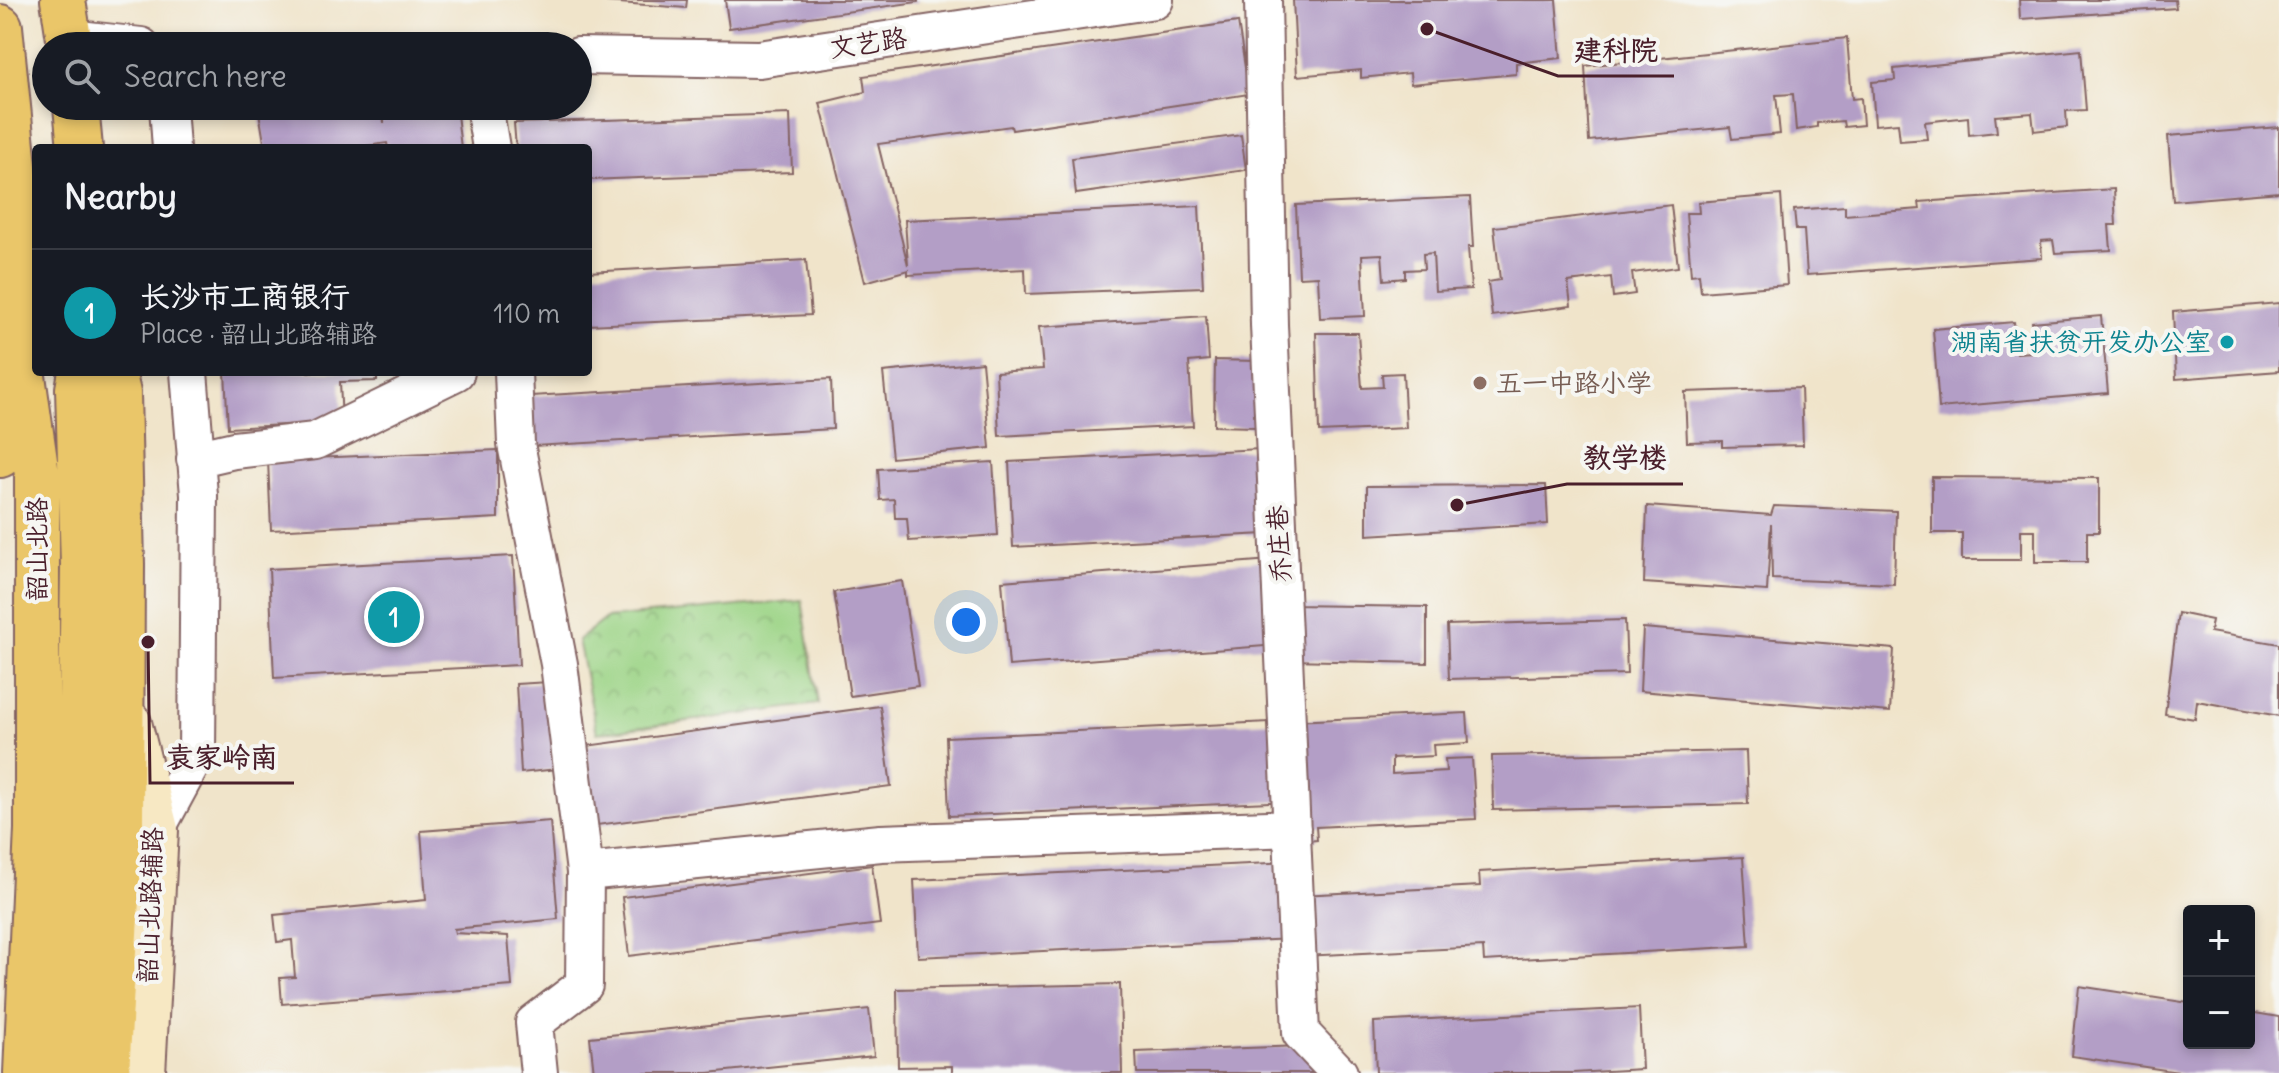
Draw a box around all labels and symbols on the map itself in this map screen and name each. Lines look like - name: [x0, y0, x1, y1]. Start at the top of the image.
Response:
- street label: 文艺路: [827, 21, 909, 64]
- callout: 建科院: [1558, 24, 1674, 76]
- text: 建科院: [1574, 32, 1658, 68]
- place label: 湖南省扶贫开发办公室: [1951, 325, 2211, 358]
- marker: 湖南省扶贫开发办公室: [2218, 333, 2236, 351]
- place label: 五一中路小学: [1496, 366, 1652, 399]
- marker: 五一中路小学: [1471, 374, 1489, 392]
- callout: 教学楼: [1567, 432, 1683, 484]
- text: 教学楼: [1583, 439, 1667, 475]
- street label: 韶山北路: [20, 497, 53, 601]
- street label: 乔庄巷: [1260, 504, 1297, 584]
- pin: 1: [368, 587, 420, 647]
- your location: [946, 602, 986, 642]
- callout: 袁家岭南: [150, 731, 294, 783]
- text: 袁家岭南: [166, 739, 278, 775]
- street label: 韶山北路辅路: [130, 826, 169, 984]

